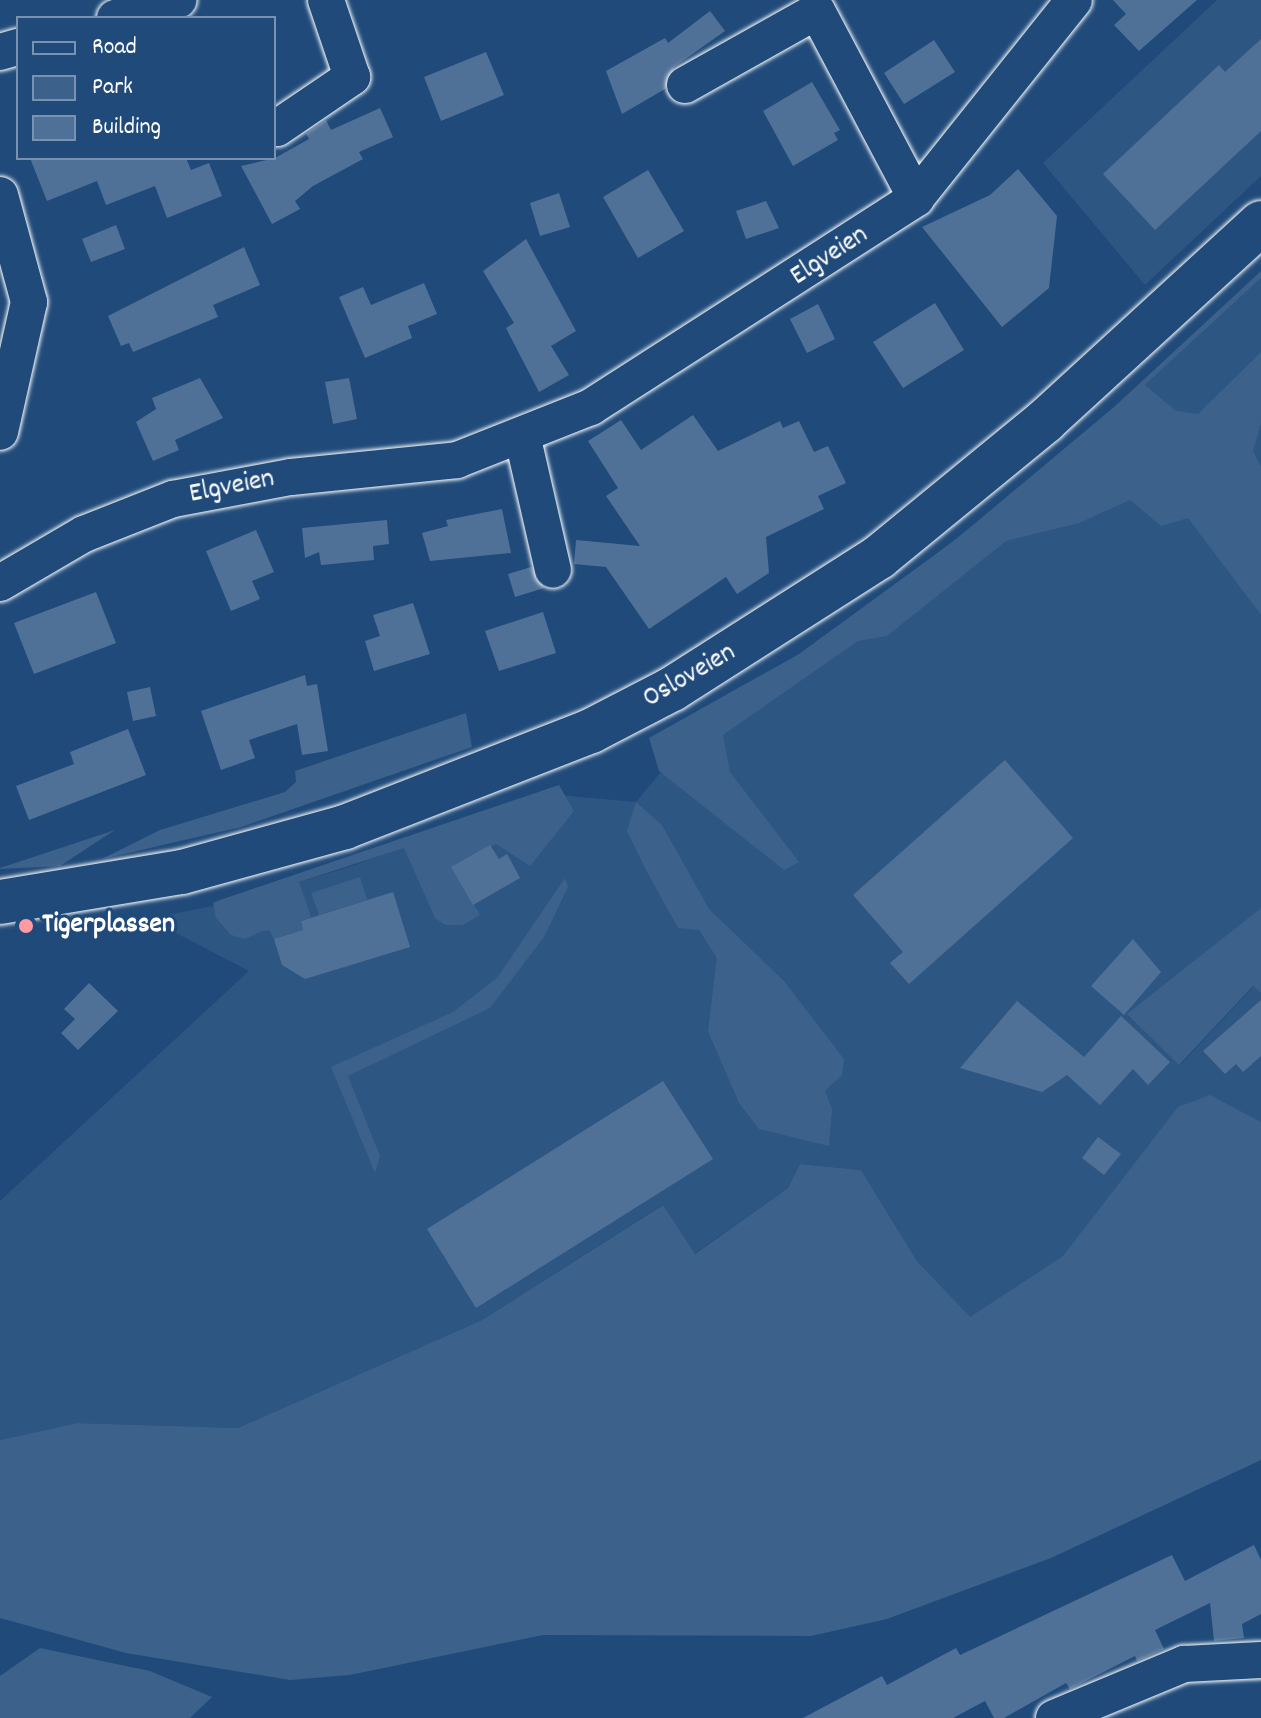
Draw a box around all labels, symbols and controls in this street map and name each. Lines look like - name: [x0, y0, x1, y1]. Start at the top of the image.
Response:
- legend: [16, 16, 276, 160]
- text: Road: [92, 31, 137, 65]
- text: Park: [92, 71, 133, 105]
- text: Building: [92, 111, 161, 145]
- street label: Elgveien: [785, 219, 875, 295]
- street label: Elgveien: [187, 463, 277, 513]
- street label: Osloveien: [638, 637, 742, 717]
- place label: Tigerplassen: [42, 909, 175, 943]
- marker: Tigerplassen: [17, 917, 35, 935]

